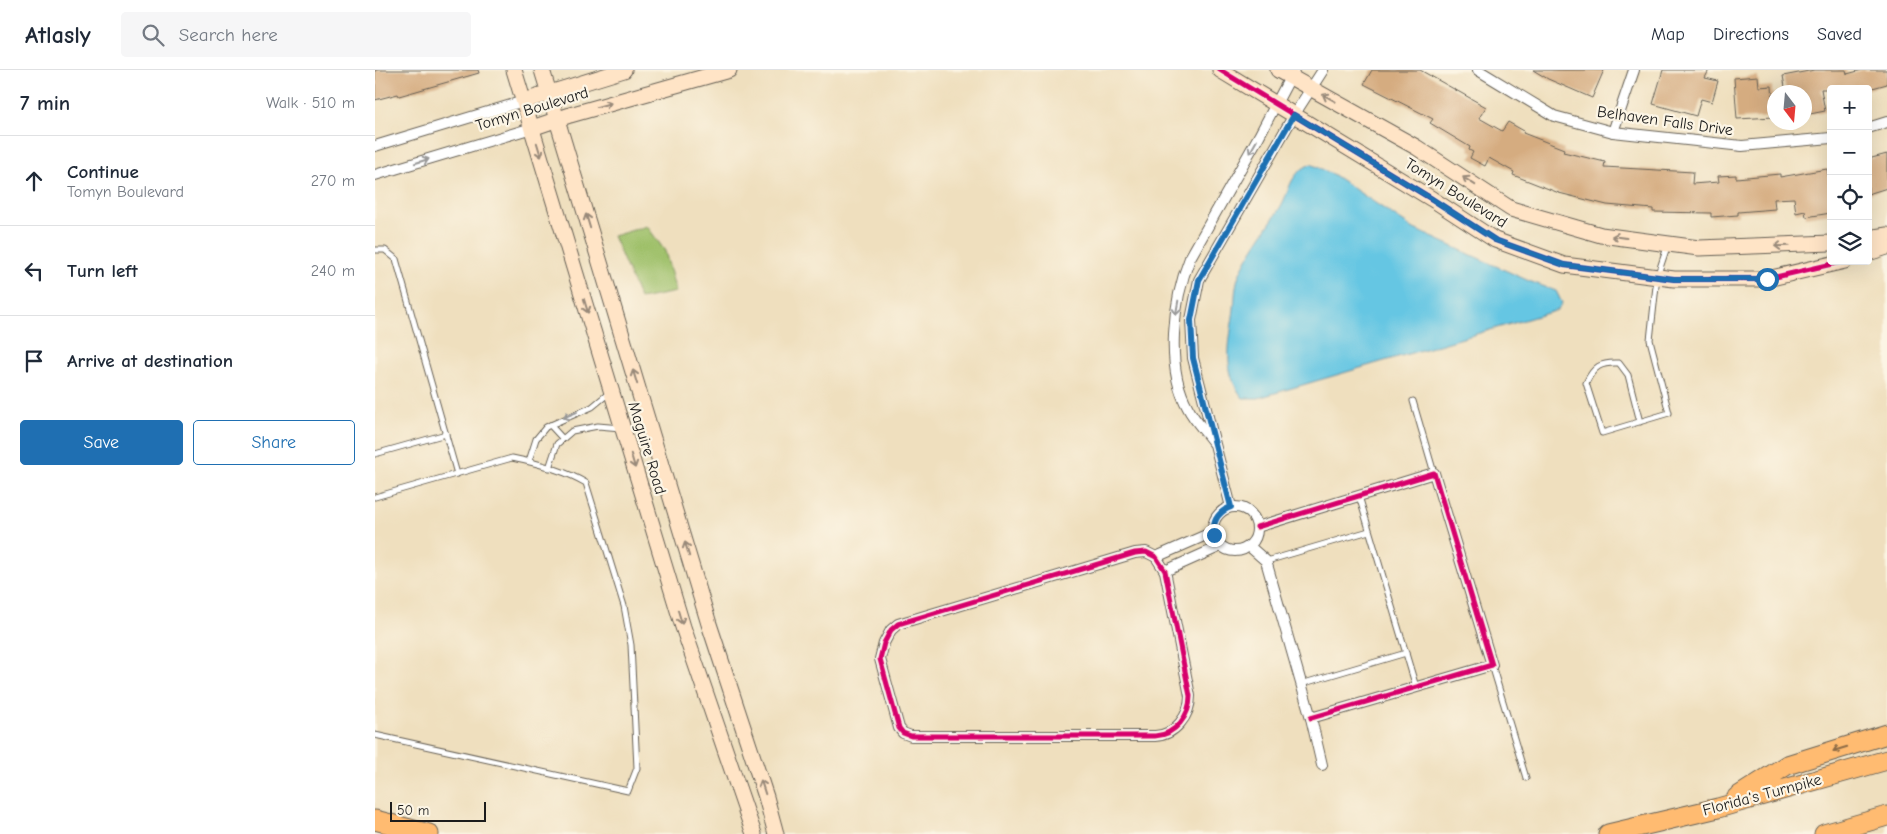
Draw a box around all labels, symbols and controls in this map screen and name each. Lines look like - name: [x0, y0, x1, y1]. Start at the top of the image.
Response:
- search box: [121, 12, 471, 57]
- text: Atlasly: [25, 21, 91, 49]
- icon: search: [139, 21, 167, 49]
- text: Search here: [179, 24, 278, 46]
- text: Map: [1651, 24, 1685, 45]
- text: Directions: [1713, 24, 1789, 45]
- text: Saved: [1817, 24, 1862, 45]
- street label: Tomyn Boulevard: [473, 83, 591, 135]
- north arrow: [1767, 85, 1812, 130]
- map controls: [1827, 85, 1872, 265]
- button: +: [1827, 85, 1872, 130]
- text: 7 min: [20, 91, 70, 115]
- one-way arrow: [1323, 93, 1337, 103]
- text: Walk · 510 m: [266, 94, 355, 112]
- one-way arrow: [595, 100, 611, 110]
- street label: Belhaven Falls Drive: [1596, 103, 1734, 139]
- button: −: [1827, 130, 1872, 175]
- one-way arrow: [1248, 139, 1258, 154]
- one-way arrow: [534, 142, 544, 158]
- street label: Tomyn Boulevard: [1402, 154, 1510, 232]
- one-way arrow: [413, 156, 429, 166]
- text: Continue: [67, 161, 139, 183]
- icon: ahead: [20, 167, 48, 195]
- text: 270 m: [311, 172, 355, 190]
- button: locate: [1827, 175, 1872, 220]
- one-way arrow: [1462, 176, 1476, 187]
- text: Tomyn Boulevard: [67, 183, 184, 201]
- one-way arrow: [582, 214, 592, 230]
- button: layers: [1827, 220, 1872, 265]
- one-way arrow: [1612, 232, 1628, 242]
- one-way arrow: [1774, 241, 1790, 250]
- icon: left: [20, 257, 48, 285]
- text: Turn left: [67, 260, 138, 282]
- text: 240 m: [311, 262, 355, 280]
- route start: [1756, 268, 1779, 291]
- one-way arrow: [581, 297, 591, 313]
- one-way arrow: [1171, 300, 1181, 316]
- icon: arrive: [20, 347, 48, 375]
- text: Arrive at destination: [67, 350, 233, 372]
- one-way arrow: [629, 369, 639, 385]
- street label: Maguire Road: [624, 400, 670, 496]
- one-way arrow: [563, 411, 578, 421]
- button: Save: [20, 420, 183, 465]
- button: Share: [193, 420, 355, 465]
- one-way arrow: [628, 453, 638, 469]
- route end: [1203, 524, 1226, 547]
- one-way arrow: [681, 541, 691, 557]
- one-way arrow: [675, 608, 685, 624]
- one-way arrow: [1833, 744, 1849, 754]
- street label: Florida's Turnpike: [1701, 770, 1823, 820]
- one-way arrow: [758, 780, 767, 795]
- scale bar: [390, 799, 486, 822]
- text: 50 m: [397, 802, 429, 819]

